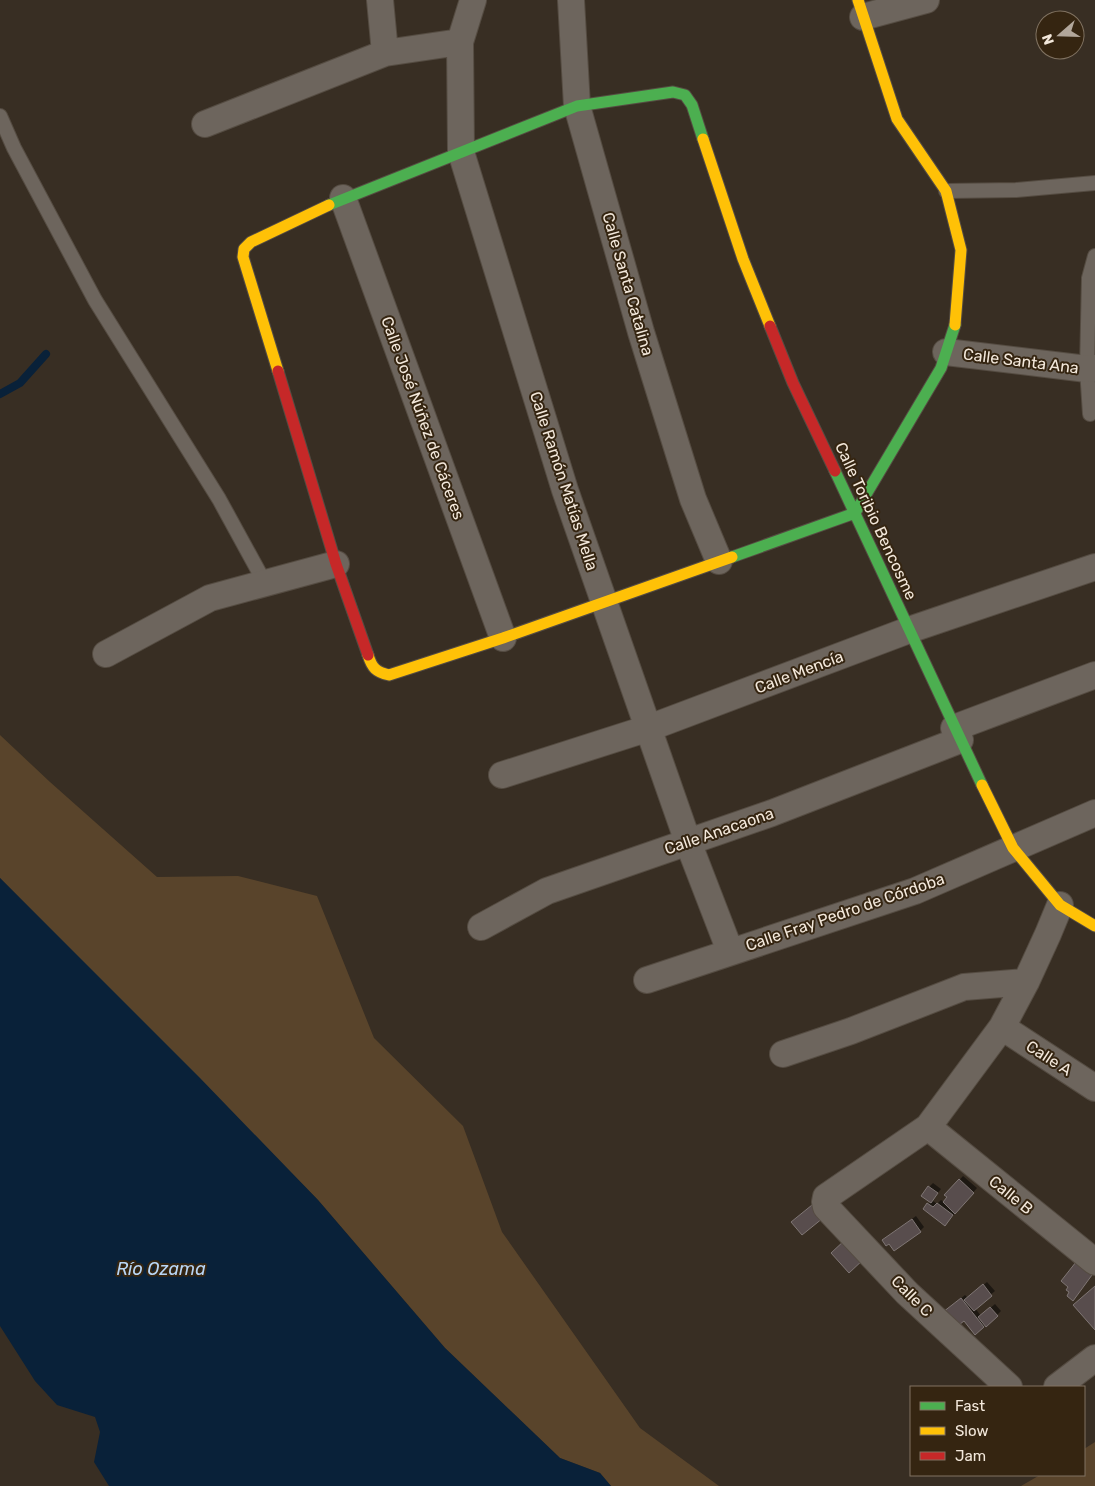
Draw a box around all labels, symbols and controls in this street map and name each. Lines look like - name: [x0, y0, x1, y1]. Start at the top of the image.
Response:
- north arrow: [1035, 10, 1085, 60]
- text: N: [1039, 32, 1058, 47]
- street label: Calle Santa Catalina: [598, 210, 658, 358]
- street label: Calle José Núñez de Cáceres: [377, 314, 469, 522]
- street label: Calle Santa Ana: [962, 344, 1080, 378]
- street label: Calle Ramón Matías Mella: [526, 389, 602, 573]
- street label: Calle Toribio Bencosme: [831, 439, 921, 603]
- street label: Calle Mencía: [752, 646, 846, 698]
- street label: Calle Anacaona: [662, 803, 776, 859]
- street label: Calle Fray Pedro de Córdoba: [743, 869, 947, 955]
- street label: Calle A: [1023, 1036, 1076, 1080]
- street label: Calle B: [985, 1172, 1037, 1218]
- water label: Río Ozama: [116, 1258, 206, 1280]
- street label: Calle C: [887, 1271, 937, 1321]
- legend: [910, 1386, 1085, 1476]
- text: Fast: [955, 1397, 985, 1415]
- text: Slow: [955, 1422, 988, 1440]
- text: Jam: [955, 1447, 986, 1465]

